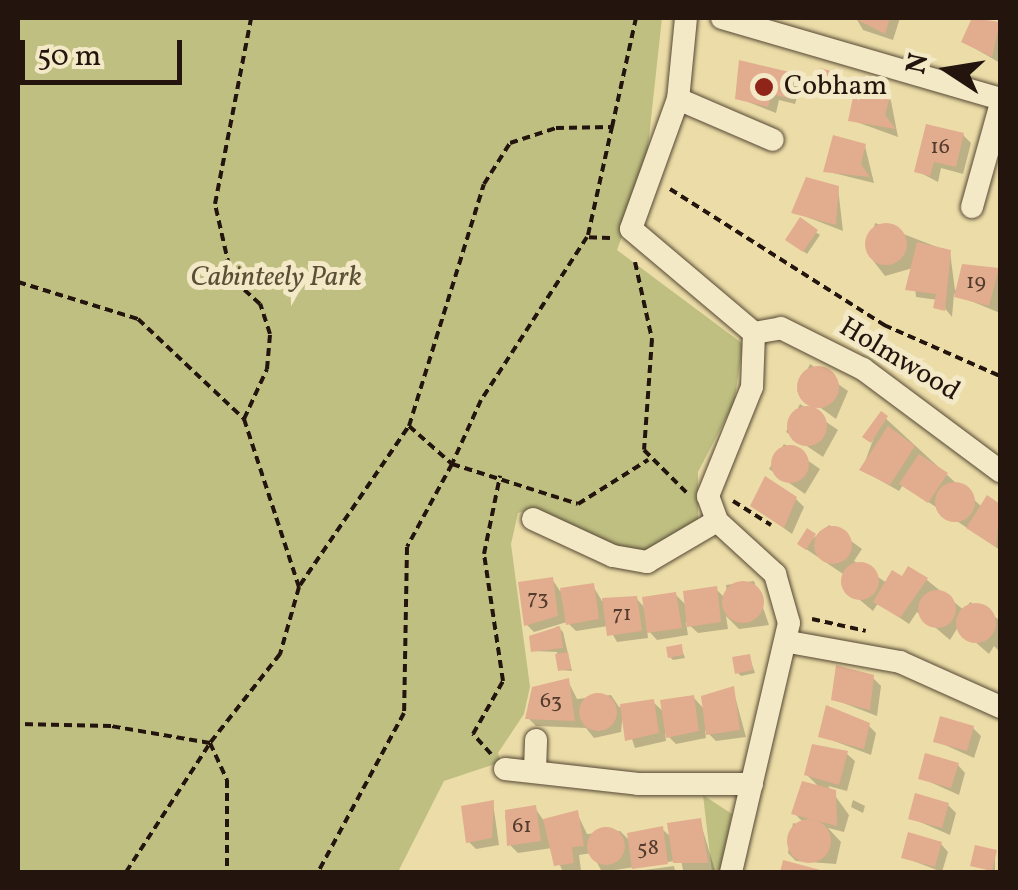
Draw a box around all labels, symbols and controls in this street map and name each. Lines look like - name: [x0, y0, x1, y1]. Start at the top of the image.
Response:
- scale bar: [25, 20, 188, 82]
- north arrow: [898, 20, 998, 120]
- text: 50 m: [37, 36, 101, 78]
- text: N: [897, 50, 939, 78]
- place label: Cobham: [784, 70, 887, 104]
- marker: Cobham: [753, 76, 775, 98]
- house number: 16: [930, 135, 950, 161]
- park label: Cabinteely Park: [190, 261, 362, 295]
- house number: 19: [966, 270, 986, 296]
- street label: Holmwood: [833, 311, 965, 409]
- house number: 73: [527, 586, 549, 612]
- house number: 71: [612, 602, 632, 628]
- house number: 63: [540, 689, 562, 715]
- house number: 61: [512, 814, 532, 840]
- house number: 58: [637, 836, 659, 862]

